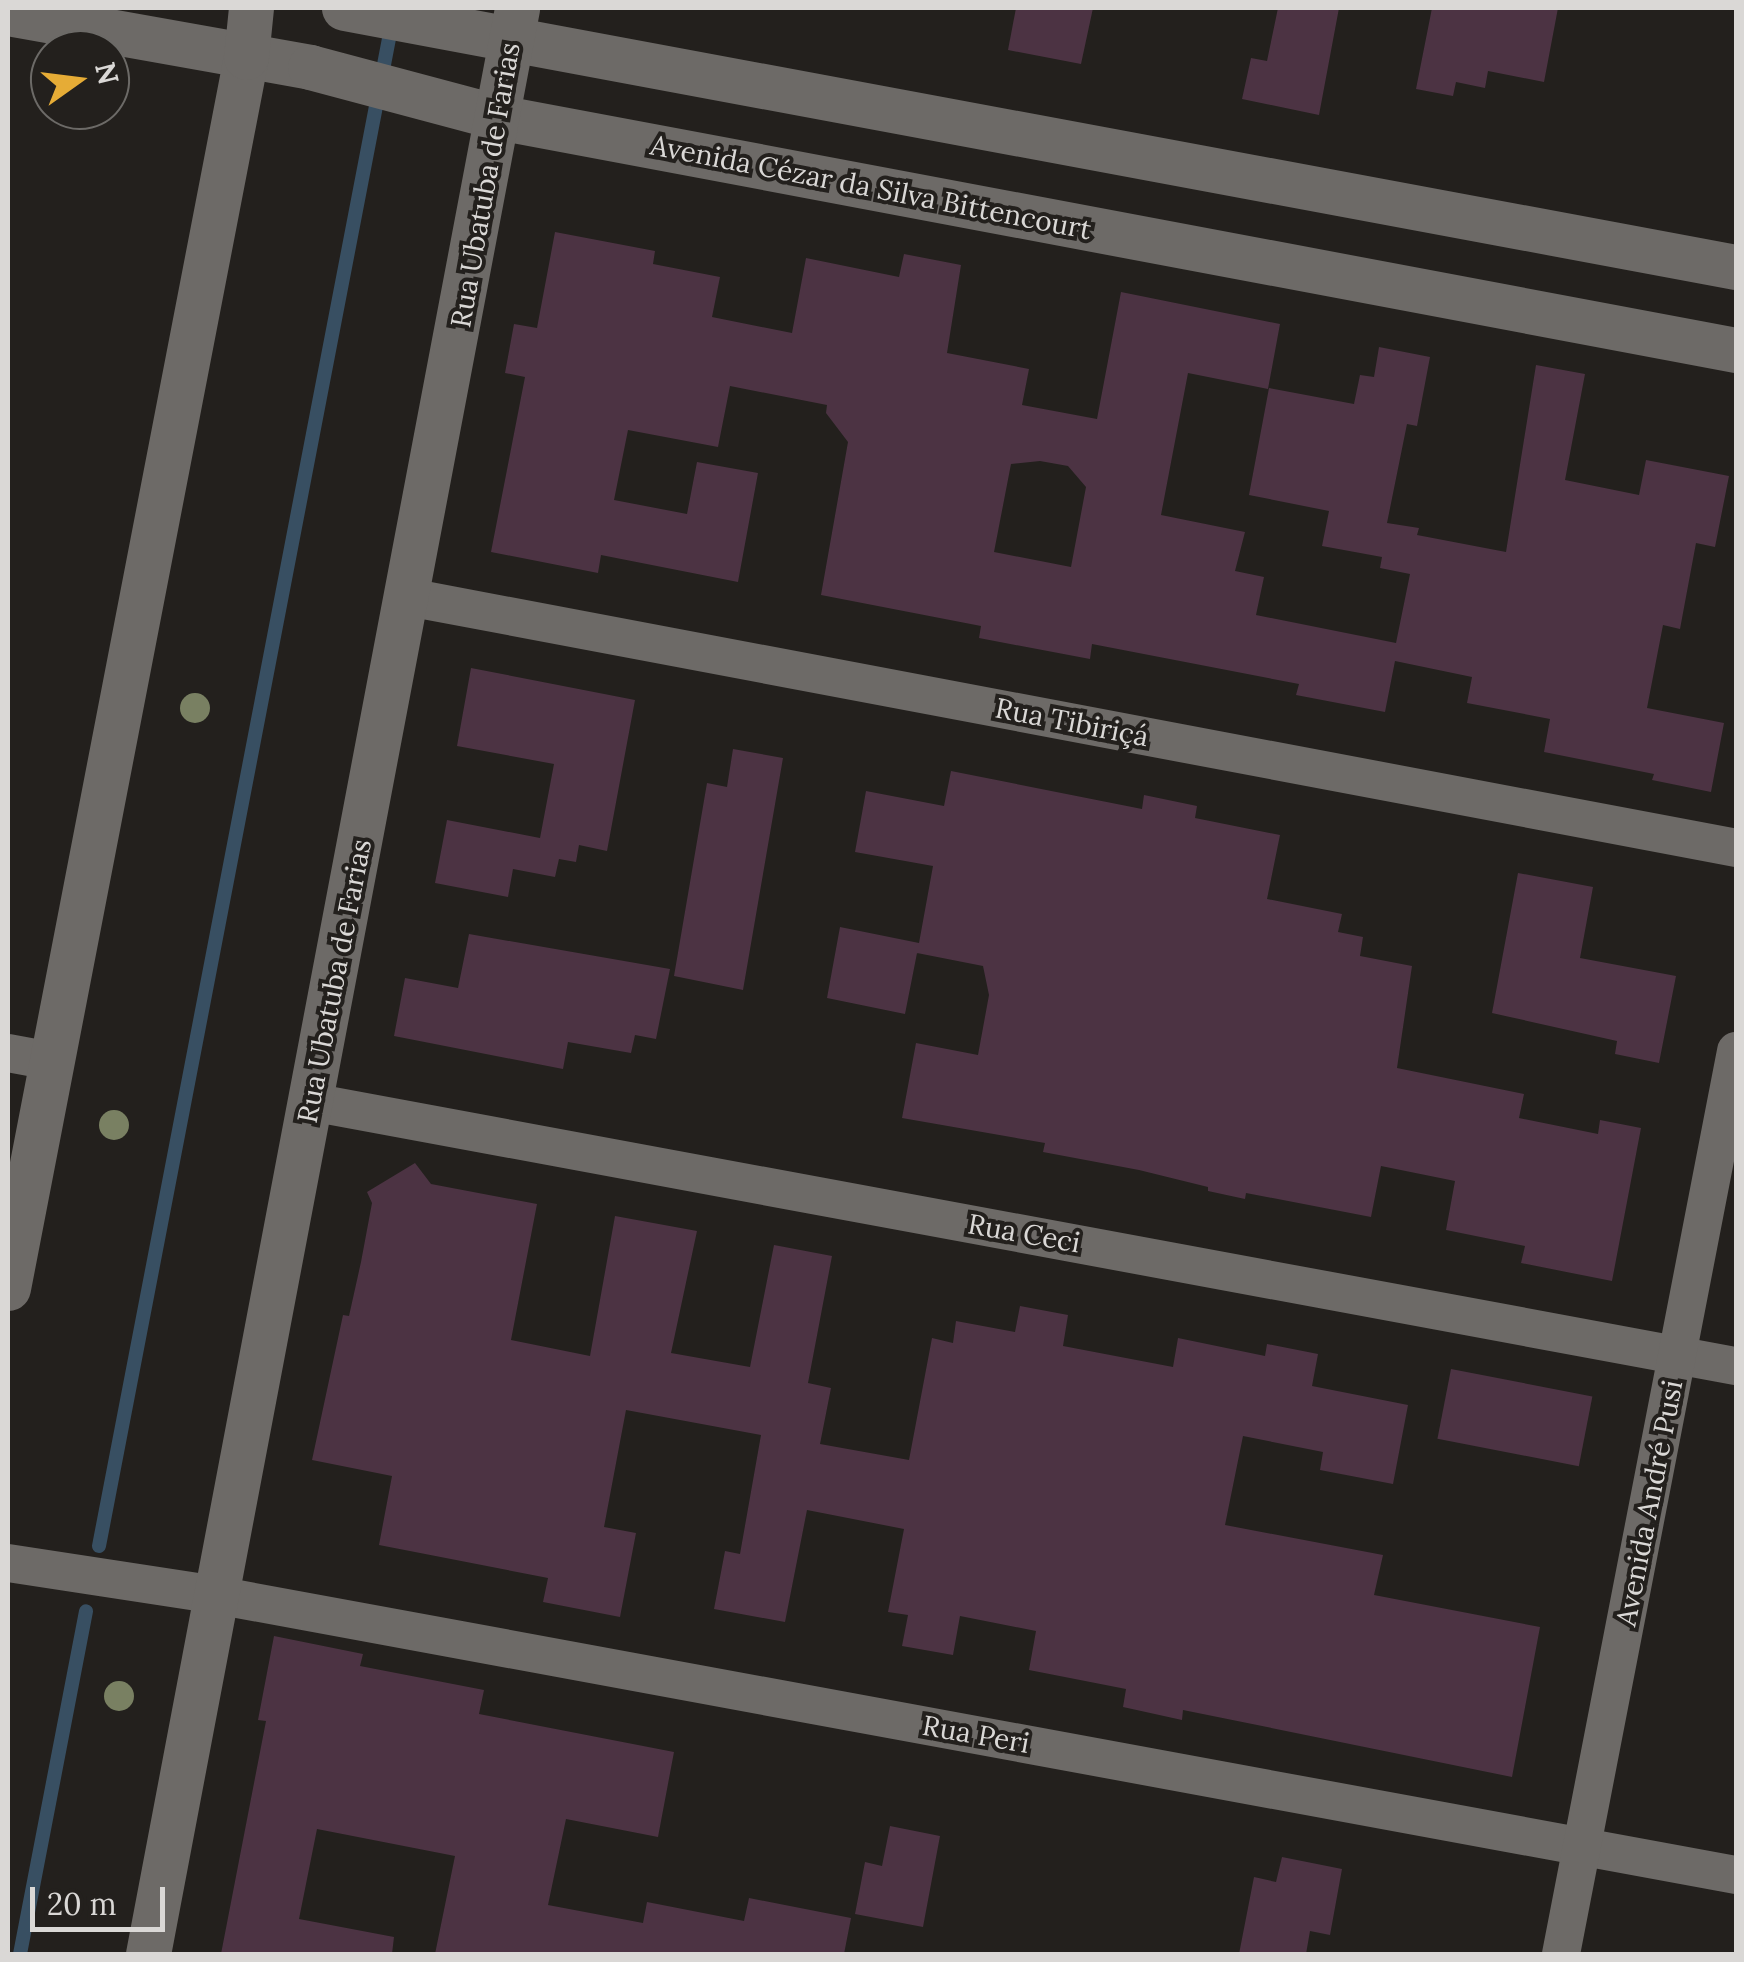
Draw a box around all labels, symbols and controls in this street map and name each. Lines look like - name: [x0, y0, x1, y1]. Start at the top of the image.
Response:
- north arrow: [30, 30, 130, 130]
- street label: Rua Ubatuba de Farias: [443, 40, 527, 330]
- text: N: [87, 58, 127, 88]
- street label: Avenida Cézar da Silva Bittencourt: [648, 128, 1094, 246]
- street label: Rua Tibiriçá: [993, 691, 1151, 753]
- street label: Rua Ubatuba de Farias: [290, 836, 378, 1126]
- street label: Rua Ceci: [965, 1207, 1083, 1259]
- street label: Avenida André Pusi: [1609, 1377, 1689, 1629]
- street label: Rua Peri: [920, 1708, 1032, 1760]
- scale bar: [35, 1867, 170, 1929]
- text: 20 m: [47, 1885, 116, 1923]

